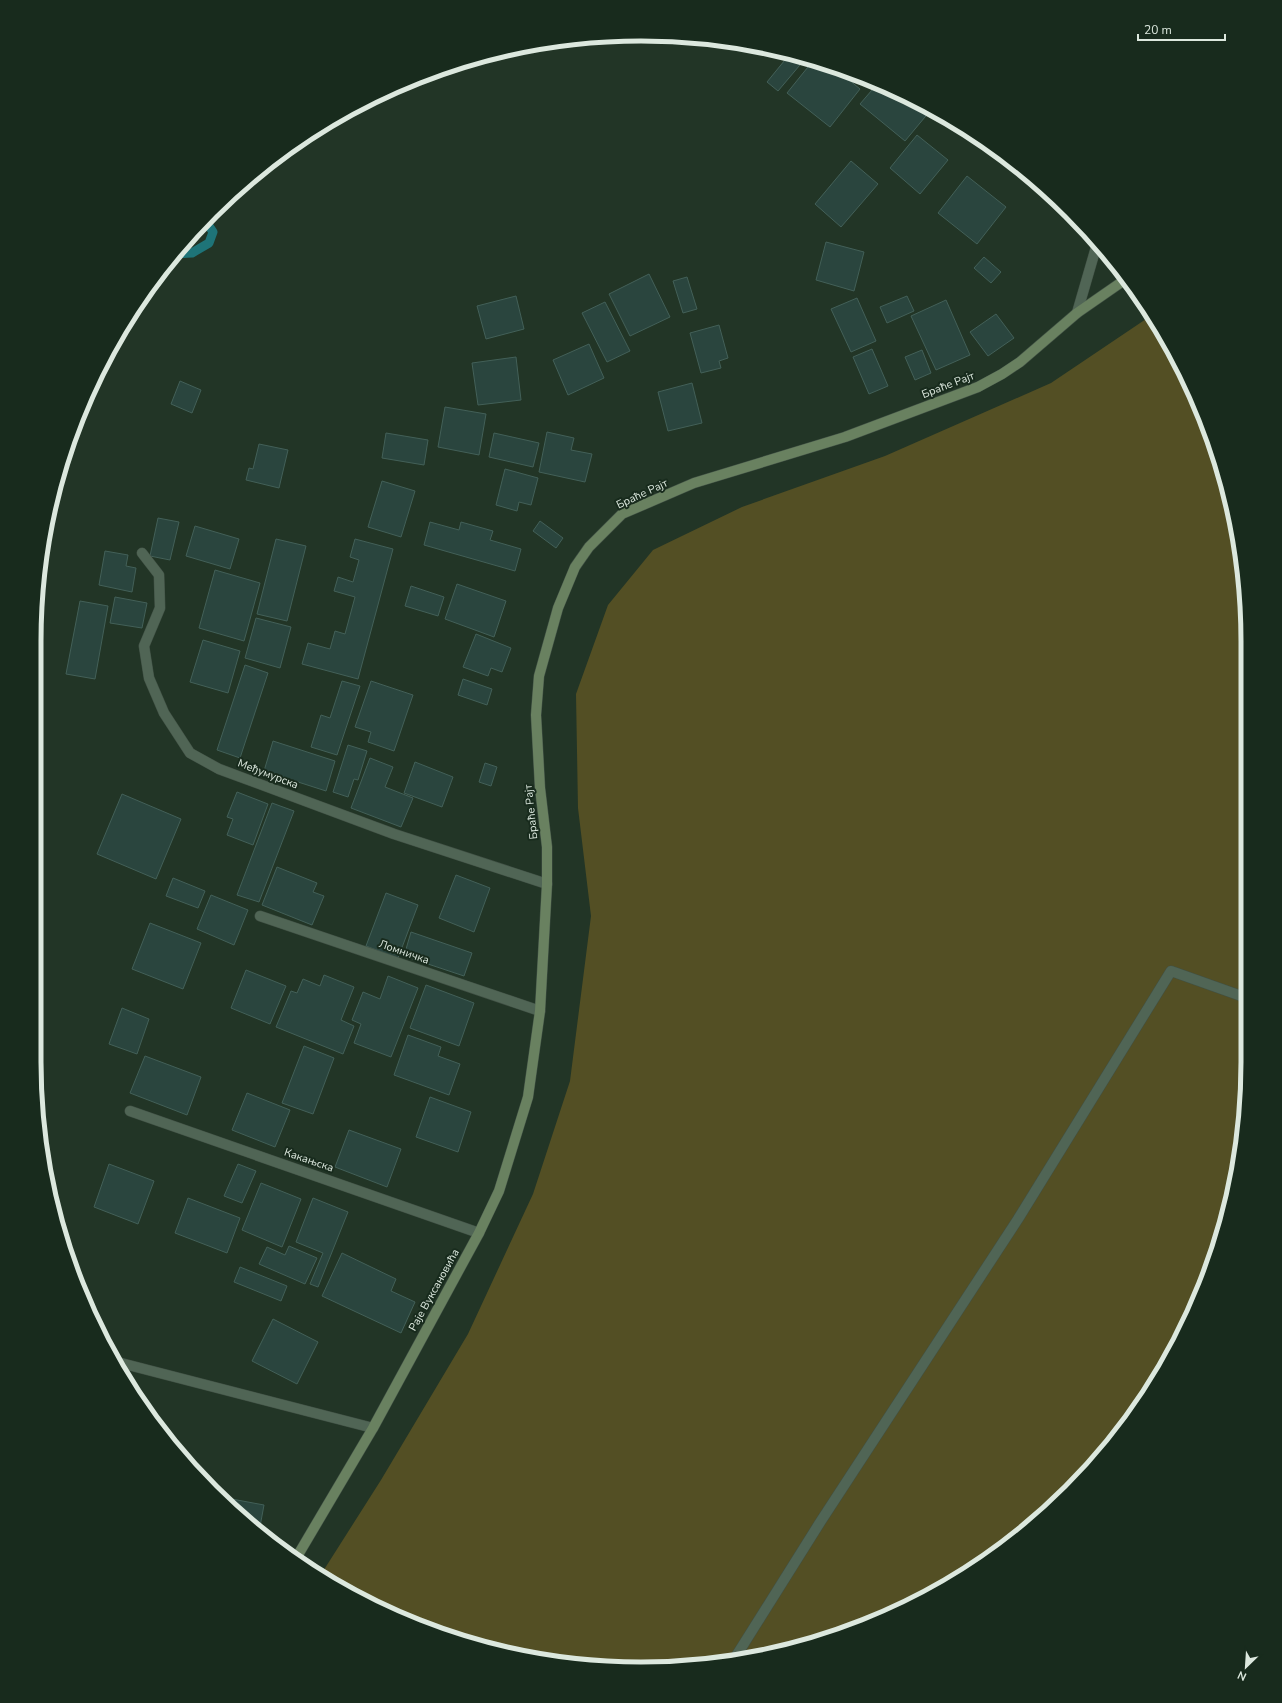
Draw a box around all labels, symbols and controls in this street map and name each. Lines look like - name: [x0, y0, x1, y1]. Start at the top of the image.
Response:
- scale bar: [1138, 16, 1225, 42]
- text: 20 m: [1144, 22, 1172, 38]
- street label: Браће Рајт: [920, 368, 977, 402]
- street label: Браће Рајт: [614, 475, 670, 512]
- street label: Међумурска: [235, 756, 301, 792]
- street label: Браће Рајт: [521, 784, 541, 840]
- street label: Ломничка: [377, 936, 431, 968]
- street label: Какањска: [282, 1145, 336, 1175]
- street label: Раје Вуксановића: [405, 1246, 463, 1334]
- north arrow: [1226, 1647, 1266, 1687]
- text: N: [1235, 1667, 1249, 1684]

